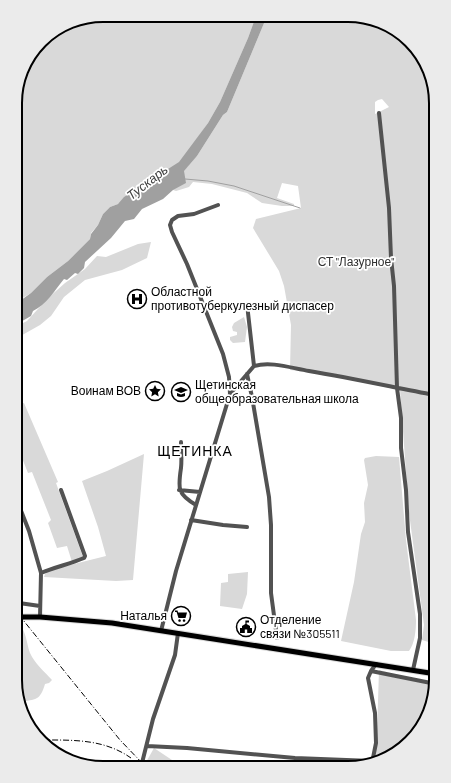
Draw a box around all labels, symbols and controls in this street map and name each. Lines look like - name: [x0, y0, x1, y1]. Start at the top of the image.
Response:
- water label: Тускарь: [123, 161, 171, 203]
- park label: СТ "Лазурное": [318, 254, 394, 269]
- place label: Областной противотуберкулезный диспасер: [151, 284, 334, 313]
- hospital icon: Областной противотуберкулезный диспасер: [126, 288, 148, 310]
- place label: Щетинская общеобразовательная школа: [195, 377, 359, 406]
- place icon: Воинам ВОВ: [144, 380, 166, 402]
- school or university icon: Щетинская общеобразовательная школа: [170, 381, 192, 403]
- place label: Воинам ВОВ: [71, 383, 141, 397]
- district label: ЩЕТИНКА: [157, 442, 233, 459]
- supermarket icon: Наталья: [170, 605, 192, 627]
- place label: Наталья: [120, 608, 167, 622]
- place label: Отделение связи №305511: [260, 612, 340, 640]
- public building icon: Отделение связи №305511: [235, 616, 257, 638]

